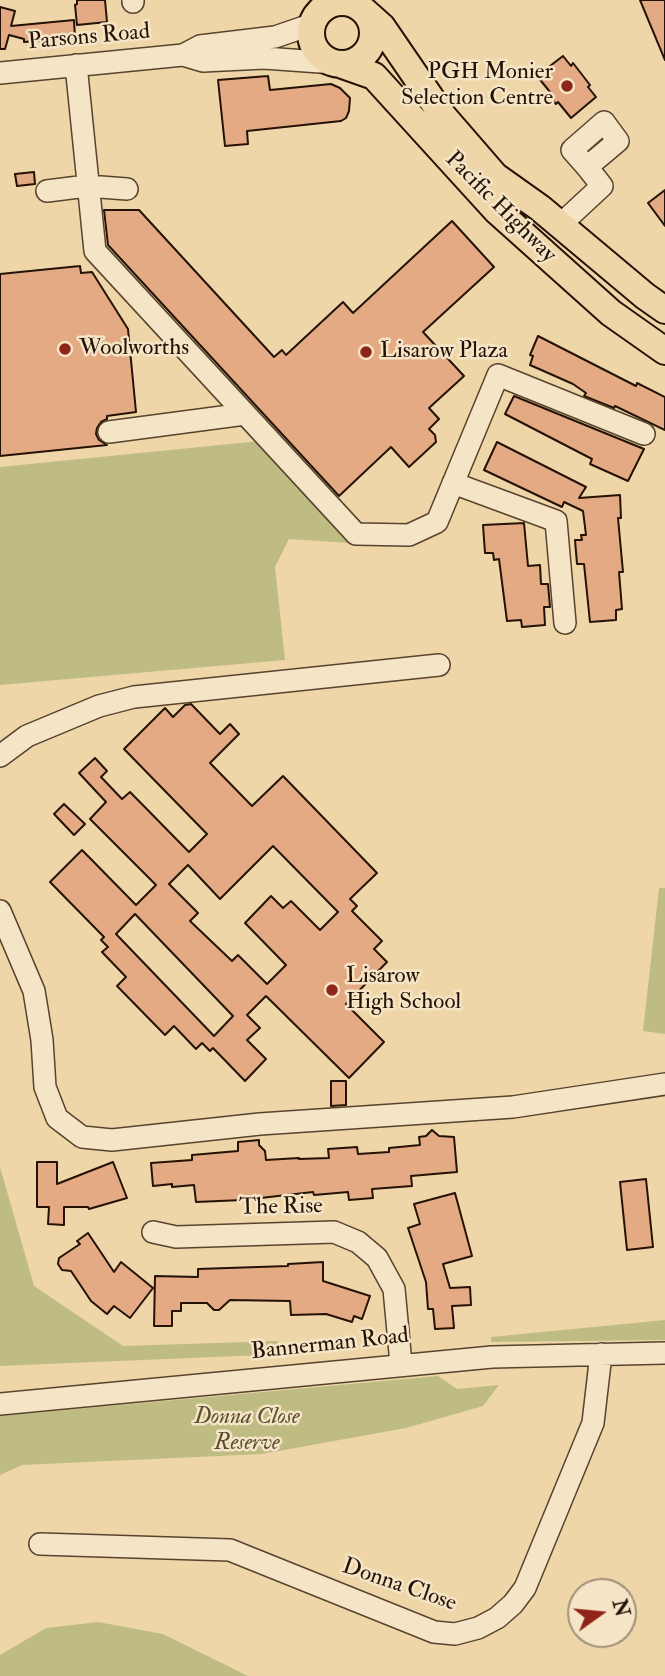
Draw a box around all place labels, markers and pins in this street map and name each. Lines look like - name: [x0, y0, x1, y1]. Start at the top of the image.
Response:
- place label: PGH Monier Selection Centre: [401, 59, 553, 113]
- marker: PGH Monier Selection Centre: [559, 78, 575, 94]
- place label: Woolworths: [79, 335, 189, 363]
- place label: Lisarow Plaza: [380, 338, 508, 366]
- marker: Woolworths: [57, 341, 73, 357]
- marker: Lisarow Plaza: [358, 344, 374, 360]
- place label: Lisarow High School: [346, 963, 461, 1017]
- marker: Lisarow High School: [324, 982, 340, 998]

